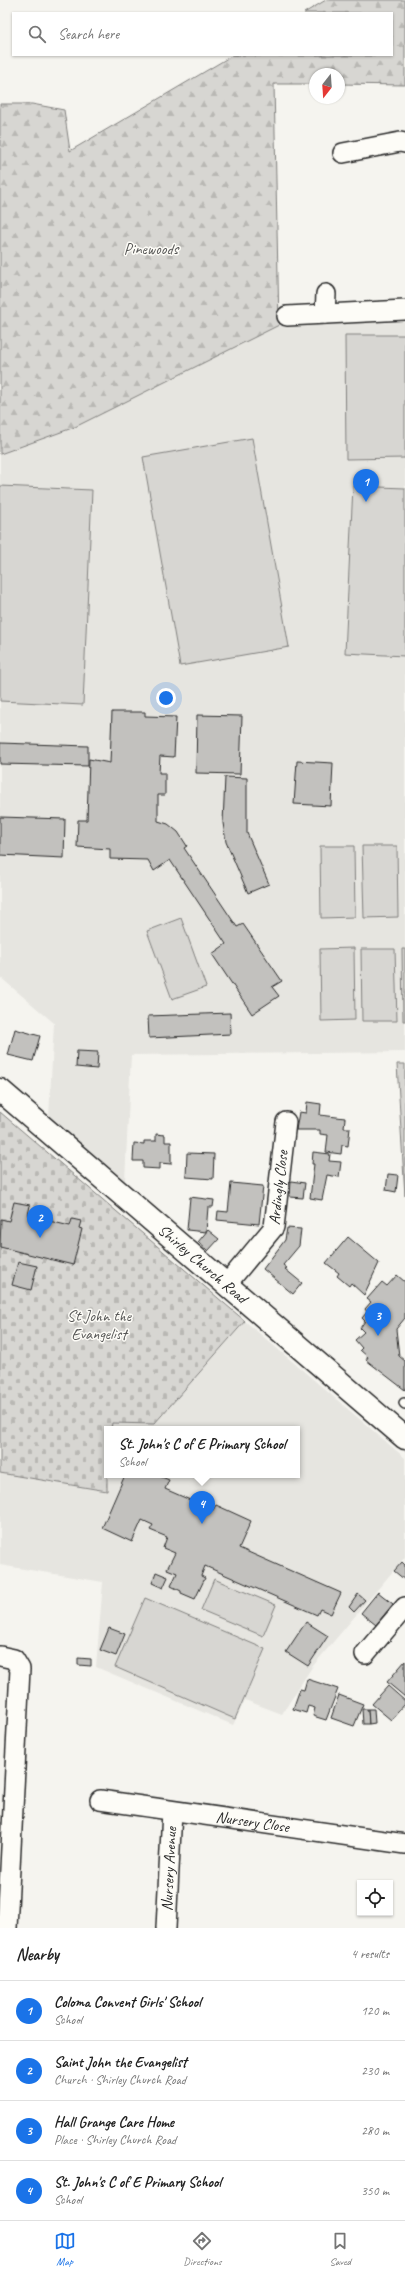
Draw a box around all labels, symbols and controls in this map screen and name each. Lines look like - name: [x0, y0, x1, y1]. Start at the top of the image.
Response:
- search box: [12, 12, 393, 56]
- icon: search: [26, 23, 48, 45]
- text: Search here: [58, 25, 119, 44]
- north arrow: [309, 68, 345, 104]
- park label: Pinewoods: [124, 239, 180, 259]
- pin: 1: [353, 469, 379, 502]
- your location: [156, 688, 176, 708]
- street label: Ardingly Close: [264, 1148, 293, 1226]
- pin: 2: [27, 1205, 53, 1238]
- street label: Shirley Church Road: [154, 1220, 253, 1310]
- pin: 3: [365, 1303, 391, 1336]
- park label: St John the Evangelist: [67, 1306, 133, 1344]
- popup: [104, 1426, 300, 1478]
- text: St. John's C of E Primary School: [118, 1435, 286, 1454]
- text: School: [118, 1454, 146, 1470]
- pin: 4: [189, 1491, 215, 1524]
- street label: Nursery Close: [215, 1807, 292, 1837]
- street label: Nursery Avenue: [157, 1825, 181, 1912]
- map controls: [357, 1880, 393, 1916]
- button: locate: [357, 1880, 393, 1916]
- text: Nearby: [16, 1944, 59, 1965]
- text: 4 results: [351, 1946, 389, 1962]
- text: Coloma Convent Girls' School: [54, 1993, 201, 2012]
- text: 1: [26, 2003, 32, 2019]
- text: 120 m: [361, 2003, 389, 2019]
- text: School: [54, 2012, 82, 2028]
- text: Saint John the Evangelist: [54, 2053, 187, 2072]
- text: 2: [26, 2063, 32, 2079]
- text: 230 m: [361, 2063, 389, 2079]
- text: Church · Shirley Church Road: [54, 2072, 186, 2088]
- text: Hall Grange Care Home: [54, 2113, 174, 2132]
- text: 3: [26, 2123, 32, 2139]
- text: 280 m: [361, 2123, 389, 2139]
- text: Place · Shirley Church Road: [54, 2132, 176, 2148]
- text: St. John's C of E Primary School: [54, 2173, 221, 2192]
- text: 4: [26, 2183, 32, 2199]
- text: 350 m: [361, 2183, 389, 2199]
- text: School: [54, 2192, 82, 2208]
- tab: Map: [54, 2230, 76, 2268]
- tab: Directions: [183, 2230, 222, 2268]
- tab: Saved: [329, 2230, 351, 2268]

